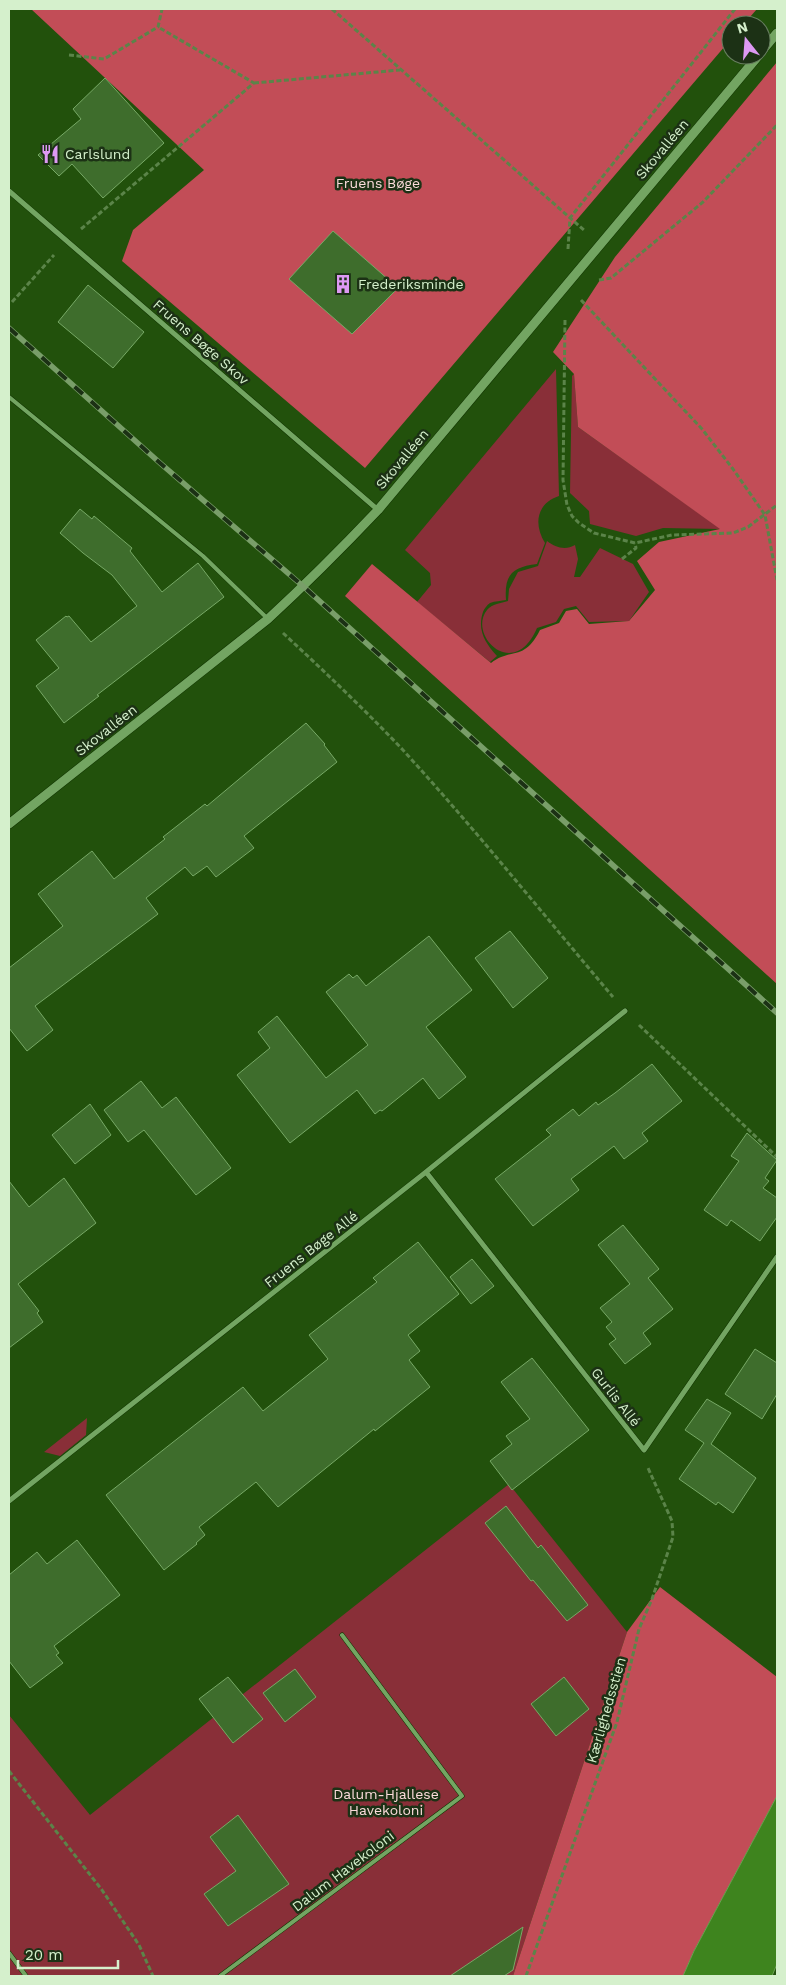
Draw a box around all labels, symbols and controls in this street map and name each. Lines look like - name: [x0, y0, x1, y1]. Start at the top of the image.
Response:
- north arrow: [721, 15, 771, 65]
- text: N: [735, 18, 749, 37]
- street label: Skovalléen: [632, 116, 692, 182]
- restaurant icon: Carlslund: [39, 143, 61, 165]
- place label: Carlslund: [65, 146, 130, 162]
- park label: Fruens Bøge: [336, 175, 420, 191]
- building icon: Frederiksminde: [332, 273, 354, 295]
- place label: Frederiksminde: [358, 276, 464, 292]
- street label: Fruens Bøge Skov: [150, 296, 253, 388]
- street label: Skovalléen: [372, 426, 432, 492]
- street label: Skovalléen: [72, 701, 140, 759]
- street label: Fruens Bøge Allé: [261, 1207, 361, 1291]
- street label: Gurlis Allé: [588, 1365, 644, 1429]
- street label: Kærlighedsstien: [583, 1655, 629, 1765]
- park label: Dalum-Hjallese Havekoloni: [333, 1786, 439, 1818]
- street label: Dalum Havekoloni: [289, 1827, 397, 1915]
- scale bar: [18, 1938, 118, 1970]
- text: 20 m: [25, 1946, 63, 1964]

